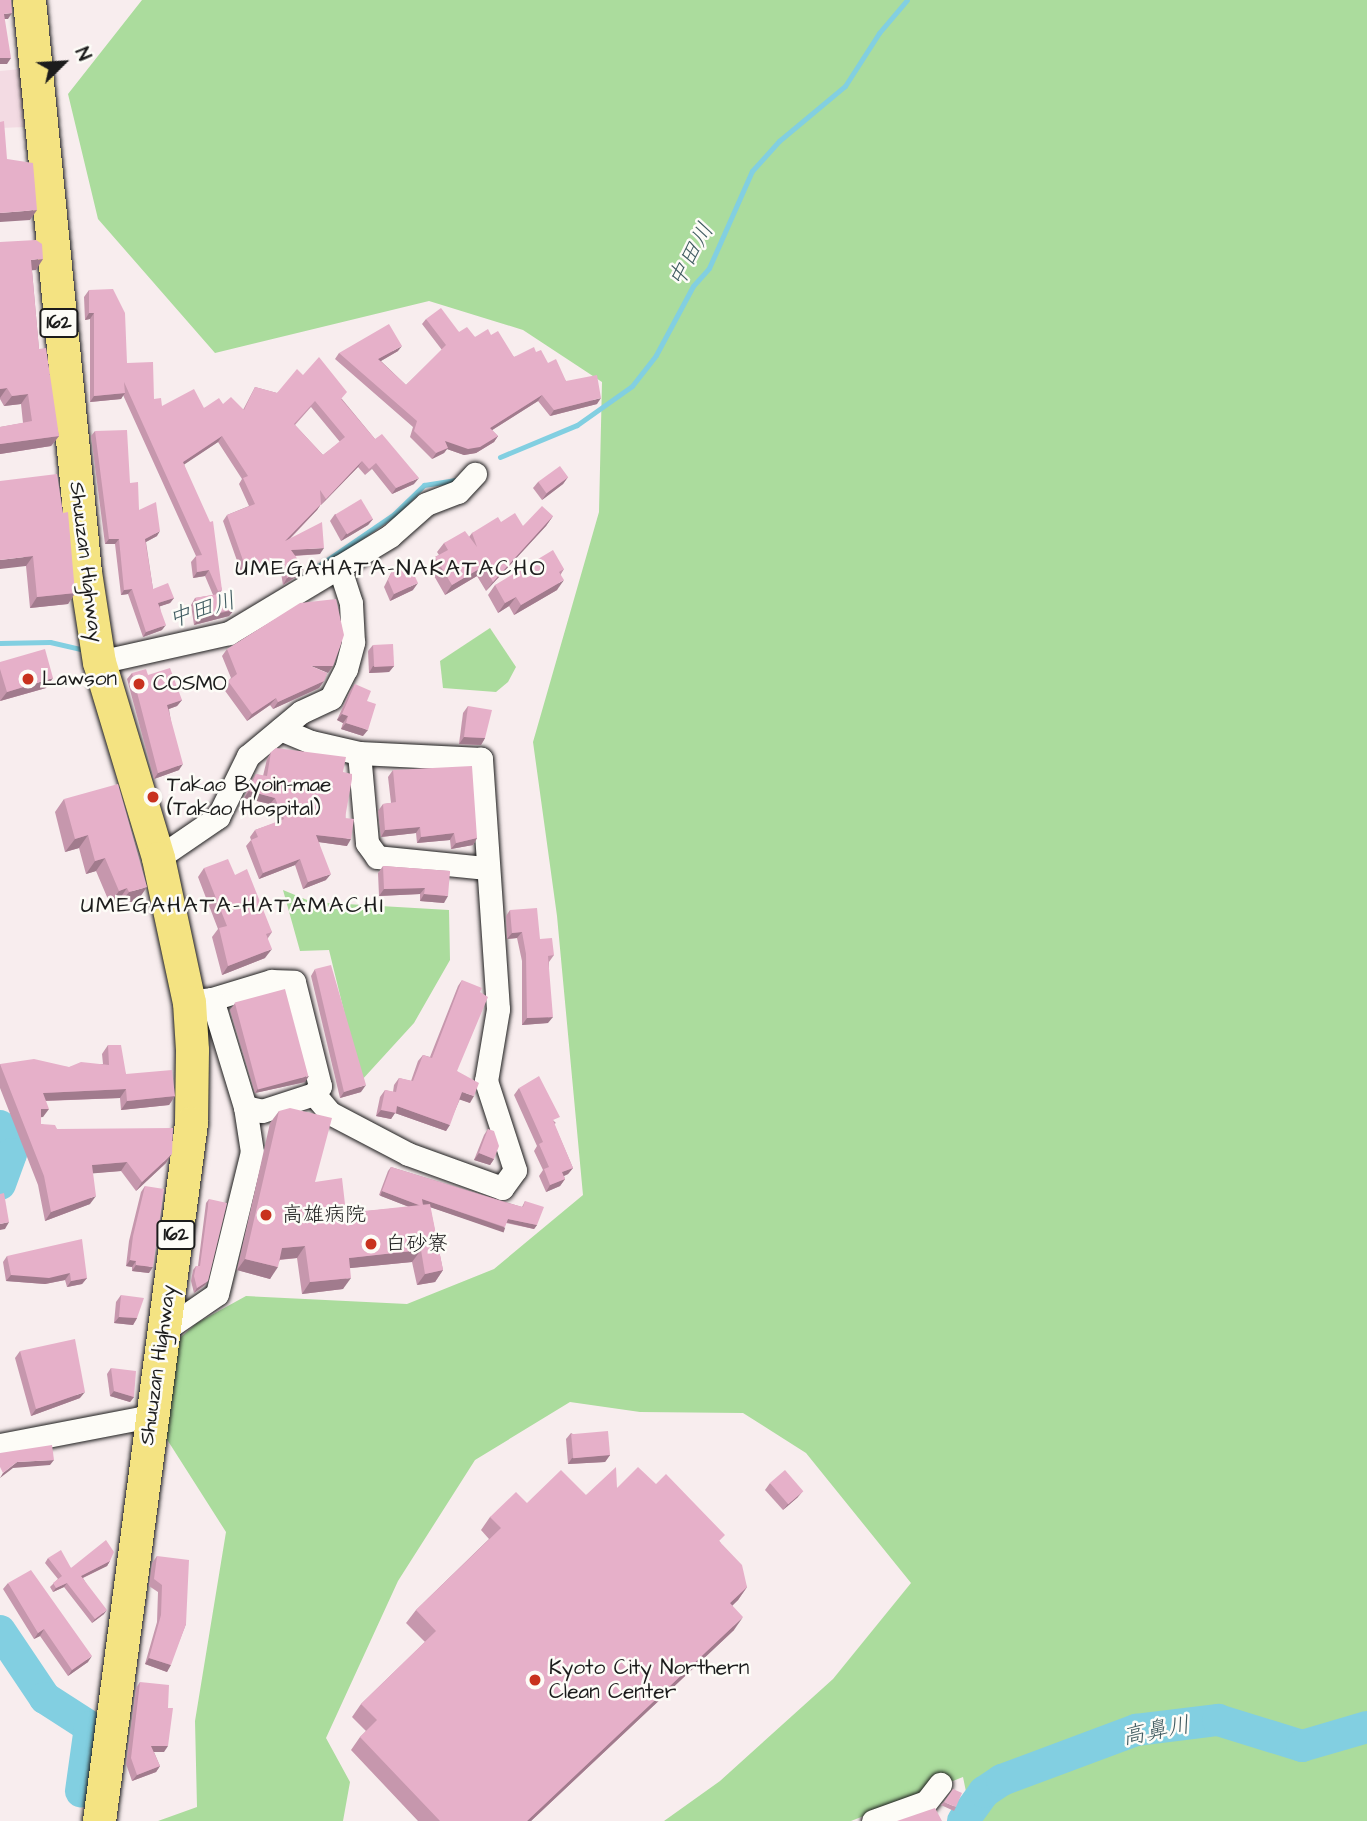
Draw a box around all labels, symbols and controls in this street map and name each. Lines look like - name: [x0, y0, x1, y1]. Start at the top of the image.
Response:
- north arrow: [28, 28, 98, 98]
- text: N: [68, 43, 97, 65]
- water label: 中田川: [662, 218, 720, 292]
- road number: 162: [38, 308, 80, 338]
- street label: Shuuzan Highway: [64, 480, 108, 644]
- district label: UMEGAHATA-NAKATACHO: [238, 554, 544, 582]
- water label: 中田川: [165, 587, 239, 633]
- place label: Lawson: [42, 666, 117, 692]
- marker: Lawson: [20, 671, 36, 687]
- place label: COSMO: [153, 671, 227, 697]
- marker: COSMO: [131, 676, 147, 692]
- place label: Takao Byoin-mae (Takao Hospital): [167, 772, 331, 822]
- marker: Takao Byoin-mae (Takao Hospital): [145, 789, 161, 805]
- district label: UMEGAHATA-HATAMACHI: [83, 891, 383, 919]
- place label: 高雄病院: [282, 1202, 366, 1228]
- marker: 高雄病院: [256, 1205, 276, 1225]
- road number: 162: [155, 1219, 197, 1250]
- place label: 白砂寮: [385, 1231, 448, 1257]
- marker: 白砂寮: [363, 1236, 379, 1252]
- street label: Shuuzan Highway: [134, 1283, 182, 1447]
- place label: Kyoto City Northern Clean Center: [549, 1655, 749, 1705]
- marker: Kyoto City Northern Clean Center: [527, 1672, 543, 1688]
- water label: 高鼻川: [1120, 1711, 1192, 1751]

